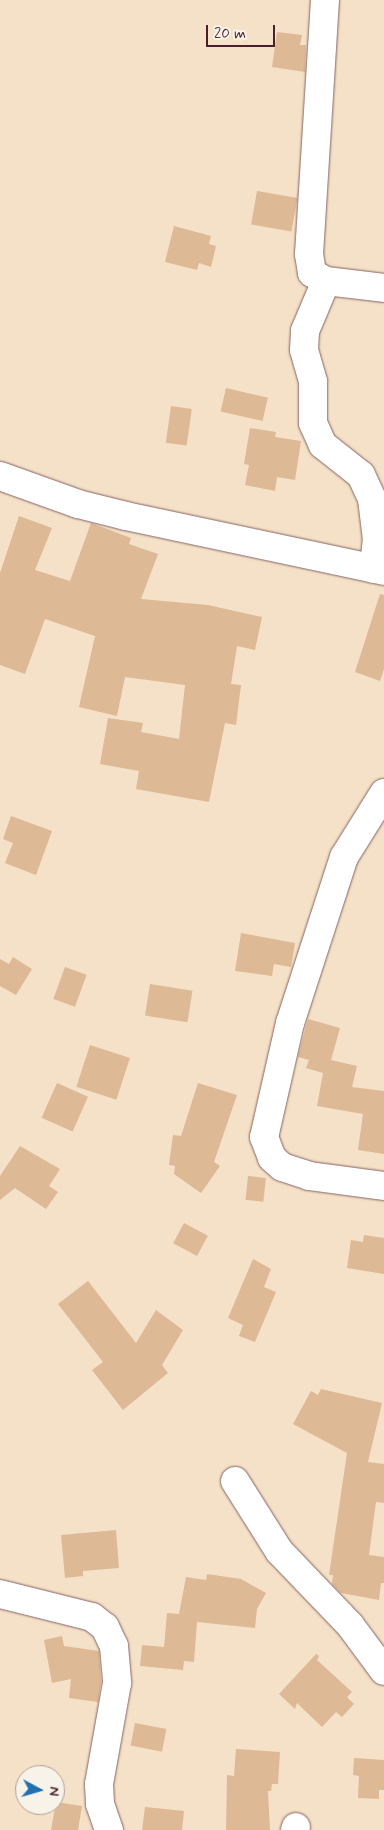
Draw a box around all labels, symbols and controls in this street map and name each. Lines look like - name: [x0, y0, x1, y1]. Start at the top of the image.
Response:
- scale bar: [209, 15, 278, 47]
- text: 20 m: [214, 24, 246, 44]
- north arrow: [15, 1765, 65, 1815]
- text: N: [44, 1786, 63, 1797]

